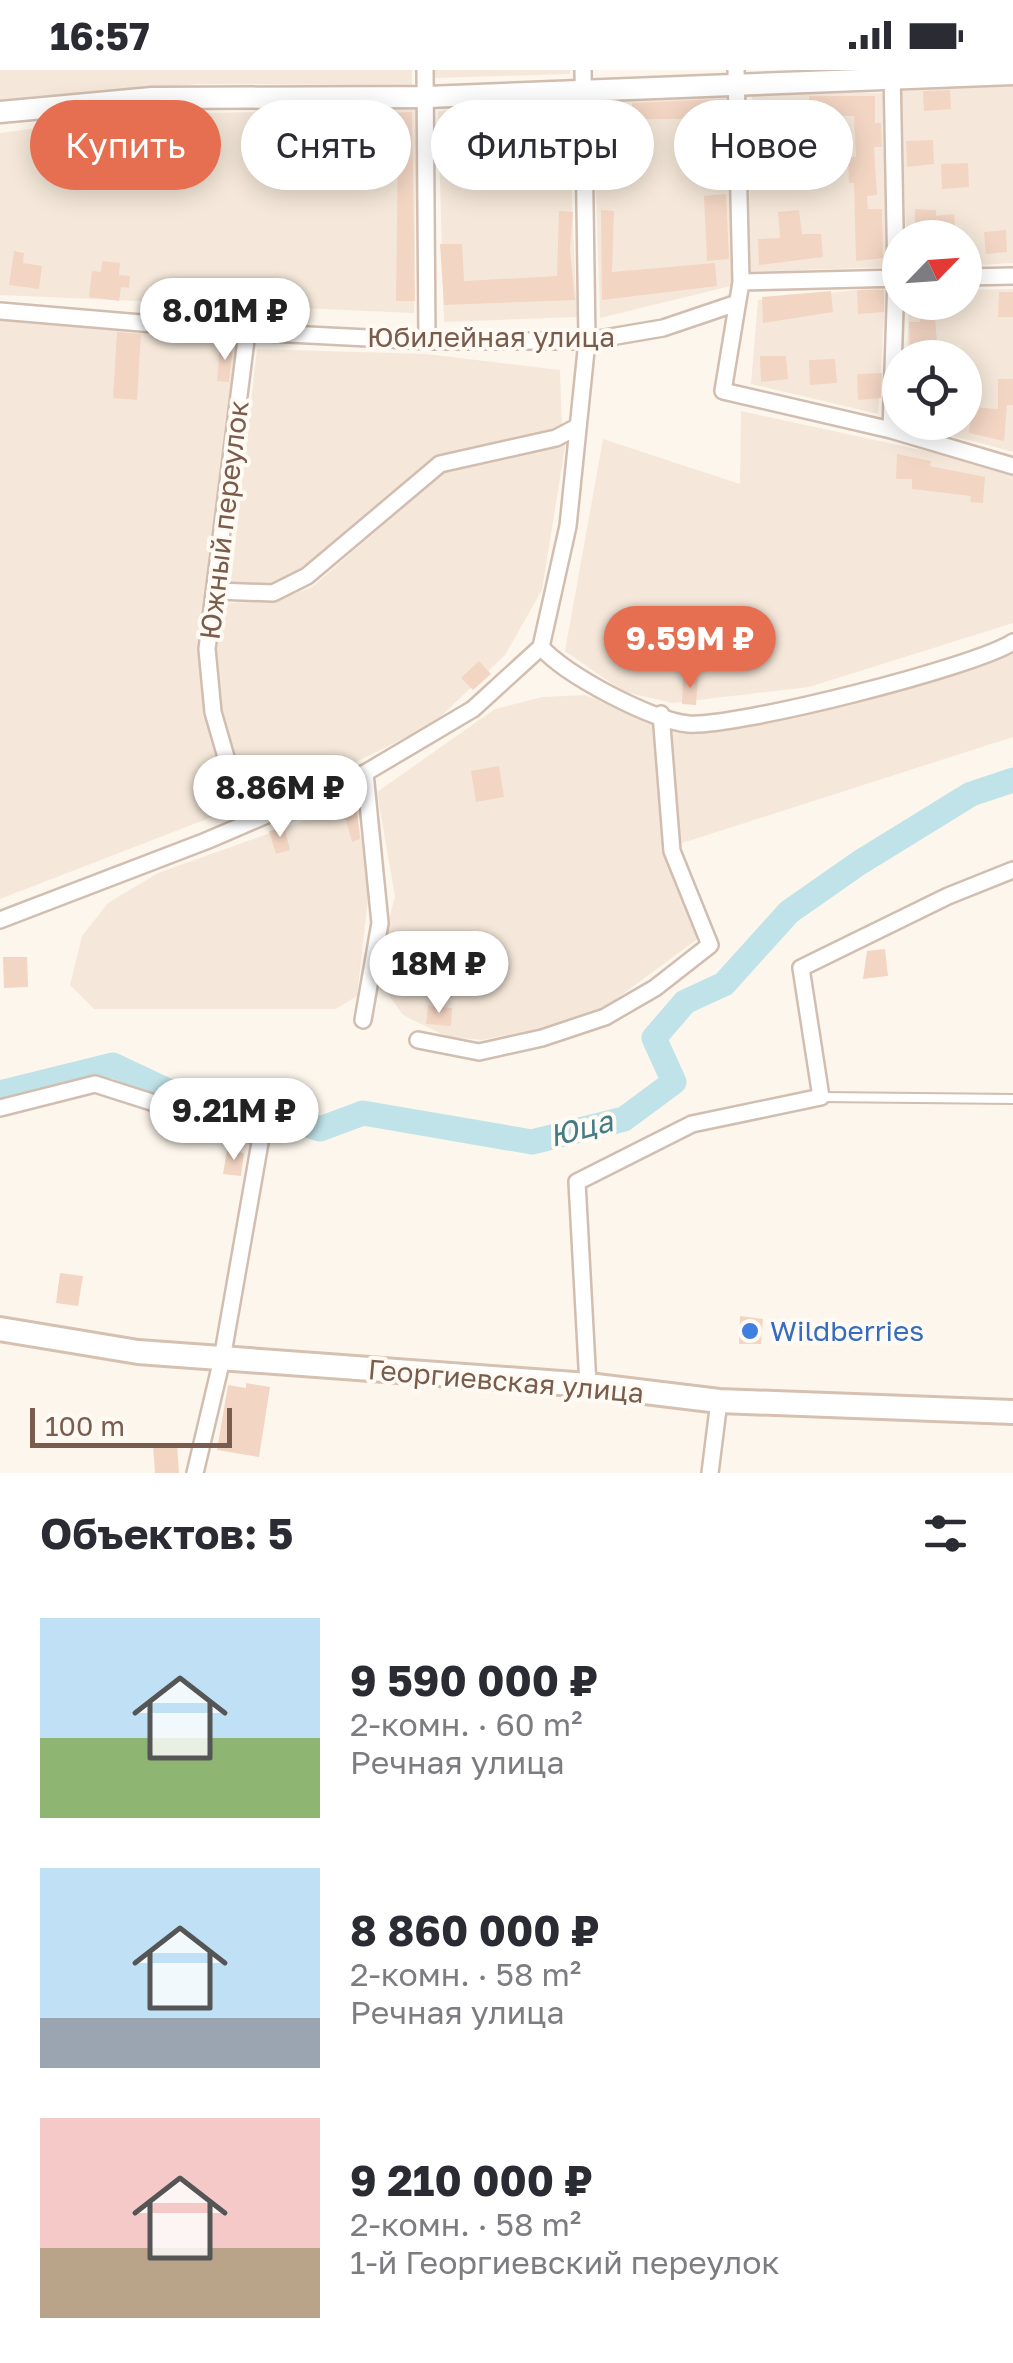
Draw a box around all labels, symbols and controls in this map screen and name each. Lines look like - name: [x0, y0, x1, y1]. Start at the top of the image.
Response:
- text: 16:57: [50, 13, 150, 58]
- chip: Купить: [30, 100, 221, 190]
- chip: Снять: [241, 100, 411, 190]
- chip: Фильтры: [431, 100, 654, 190]
- chip: Новое: [674, 100, 853, 190]
- north arrow: [882, 220, 982, 320]
- map controls: [882, 220, 982, 440]
- pin: 8.01M ₽: [133, 278, 317, 363]
- text: 8.01M ₽: [162, 291, 288, 329]
- street label: Юбилейная улица: [367, 320, 615, 353]
- button: locate: [882, 340, 982, 440]
- street label: Южный переулок: [192, 398, 255, 641]
- pin: 9.59M ₽: [598, 606, 782, 691]
- text: 9.59M ₽: [626, 619, 754, 657]
- pin: 8.86M ₽: [188, 755, 372, 840]
- text: 8.86M ₽: [215, 768, 345, 806]
- pin: 18M ₽: [369, 931, 509, 1016]
- text: 18M ₽: [391, 944, 487, 982]
- pin: 9.21M ₽: [142, 1078, 326, 1163]
- text: 9.21M ₽: [172, 1091, 296, 1129]
- water label: Юца: [545, 1102, 617, 1154]
- place label: Wildberries: [770, 1314, 924, 1347]
- marker: Wildberries: [739, 1320, 761, 1342]
- street label: Георгиевская улица: [367, 1352, 645, 1409]
- scale bar: [30, 1403, 232, 1448]
- text: 100 m: [45, 1409, 125, 1442]
- icon: filters: [918, 1506, 973, 1561]
- text: Объектов: 5: [40, 1508, 293, 1558]
- text: 9 590 000 ₽: [350, 1655, 598, 1705]
- icon: home: [120, 1658, 240, 1778]
- text: 2-комн. · 60 m²: [350, 1705, 582, 1743]
- text: Речная улица: [350, 1743, 565, 1781]
- text: 8 860 000 ₽: [350, 1905, 599, 1955]
- icon: home: [120, 1908, 240, 2028]
- text: 2-комн. · 58 m²: [350, 1955, 581, 1993]
- text: Речная улица: [350, 1993, 565, 2031]
- text: 9 210 000 ₽: [350, 2155, 593, 2205]
- icon: home: [120, 2158, 240, 2278]
- text: 2-комн. · 58 m²: [350, 2205, 581, 2243]
- text: 1-й Георгиевский переулок: [350, 2243, 780, 2281]

